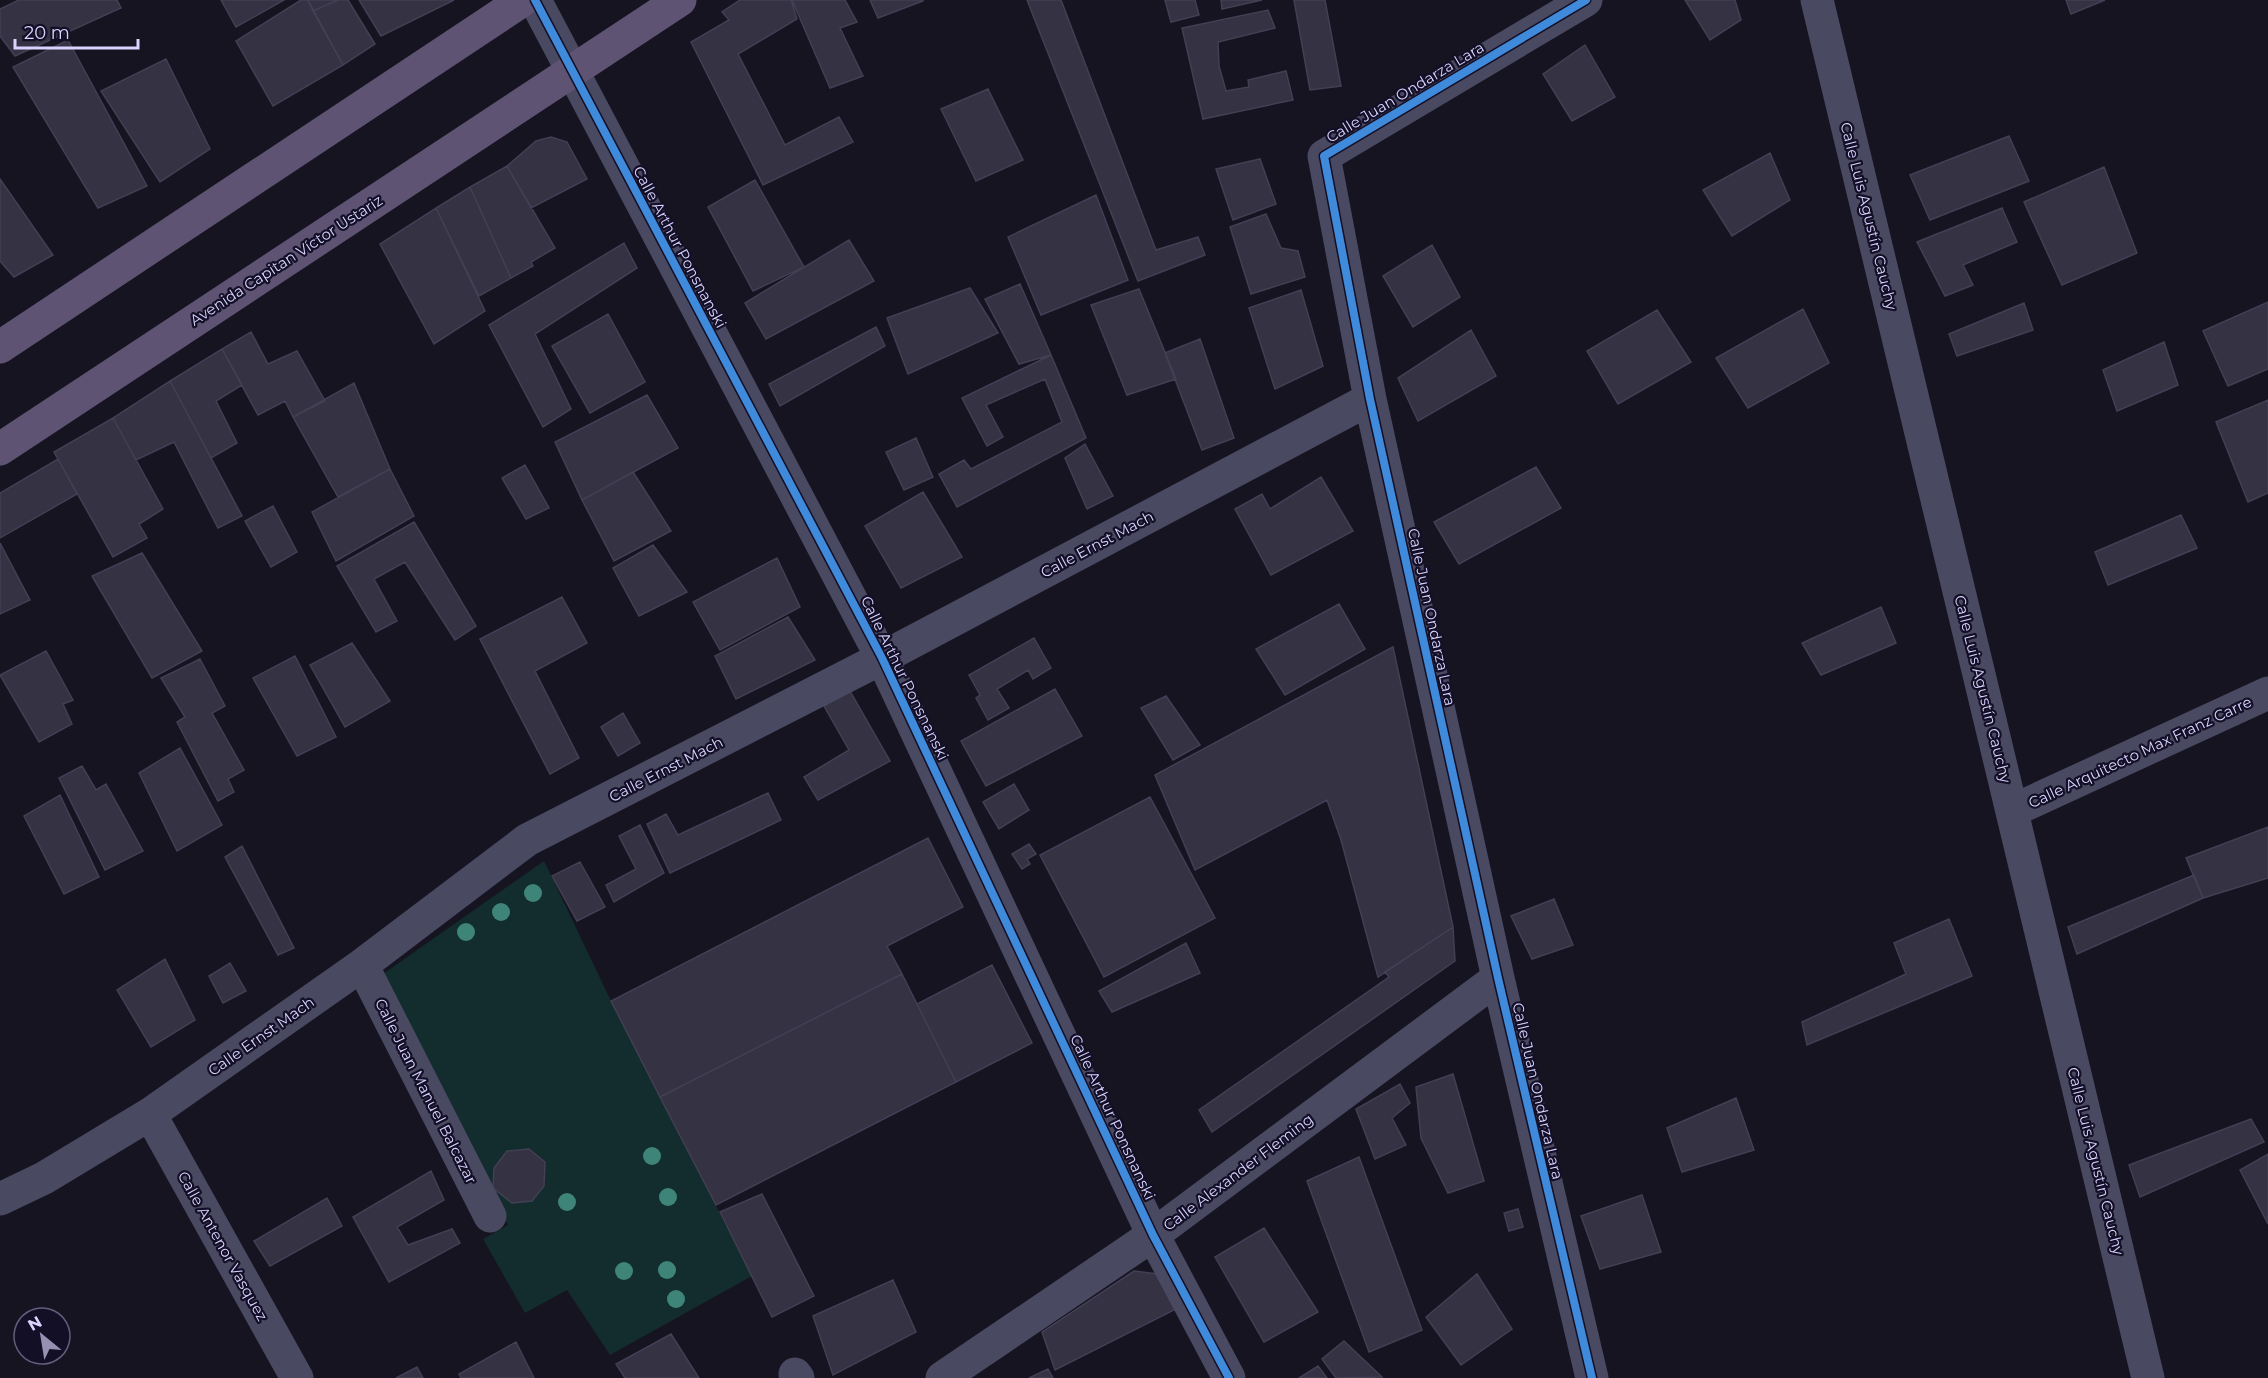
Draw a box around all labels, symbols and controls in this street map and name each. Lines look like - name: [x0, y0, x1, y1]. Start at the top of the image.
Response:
- scale bar: [15, 12, 138, 50]
- text: 20 m: [24, 22, 70, 44]
- street label: Calle Juan Ondarza Lara: [1322, 37, 1488, 147]
- street label: Calle Luis Agustín Cauchy: [1836, 120, 1902, 313]
- street label: Calle Arthur Ponsnanski: [629, 163, 731, 331]
- street label: Avenida Capitan Víctor Ustariz: [186, 190, 386, 330]
- street label: Calle Ernst Mach: [1037, 506, 1157, 582]
- street label: Calle Juan Ondarza Lara: [1404, 526, 1460, 708]
- street label: Calle Arthur Ponsnanski: [857, 593, 953, 763]
- street label: Calle Luis Agustín Cauchy: [1950, 593, 2016, 786]
- street label: Calle Arquitecto Max Franz Carre: [2025, 692, 2255, 812]
- street label: Calle Ernst Mach: [606, 732, 726, 806]
- street label: Calle Ernst Mach: [204, 992, 318, 1080]
- street label: Calle Juan Manuel Balcazar: [371, 995, 481, 1187]
- street label: Calle Juan Ondarza Lara: [1508, 1001, 1568, 1181]
- street label: Calle Arthur Ponsnanski: [1066, 1031, 1160, 1203]
- street label: Calle Luis Agustín Cauchy: [2063, 1065, 2129, 1258]
- street label: Calle Alexander Fleming: [1159, 1109, 1317, 1235]
- street label: Calle Antenor Vasquez: [174, 1168, 272, 1325]
- north arrow: [12, 1306, 72, 1366]
- text: N: [24, 1312, 45, 1335]

